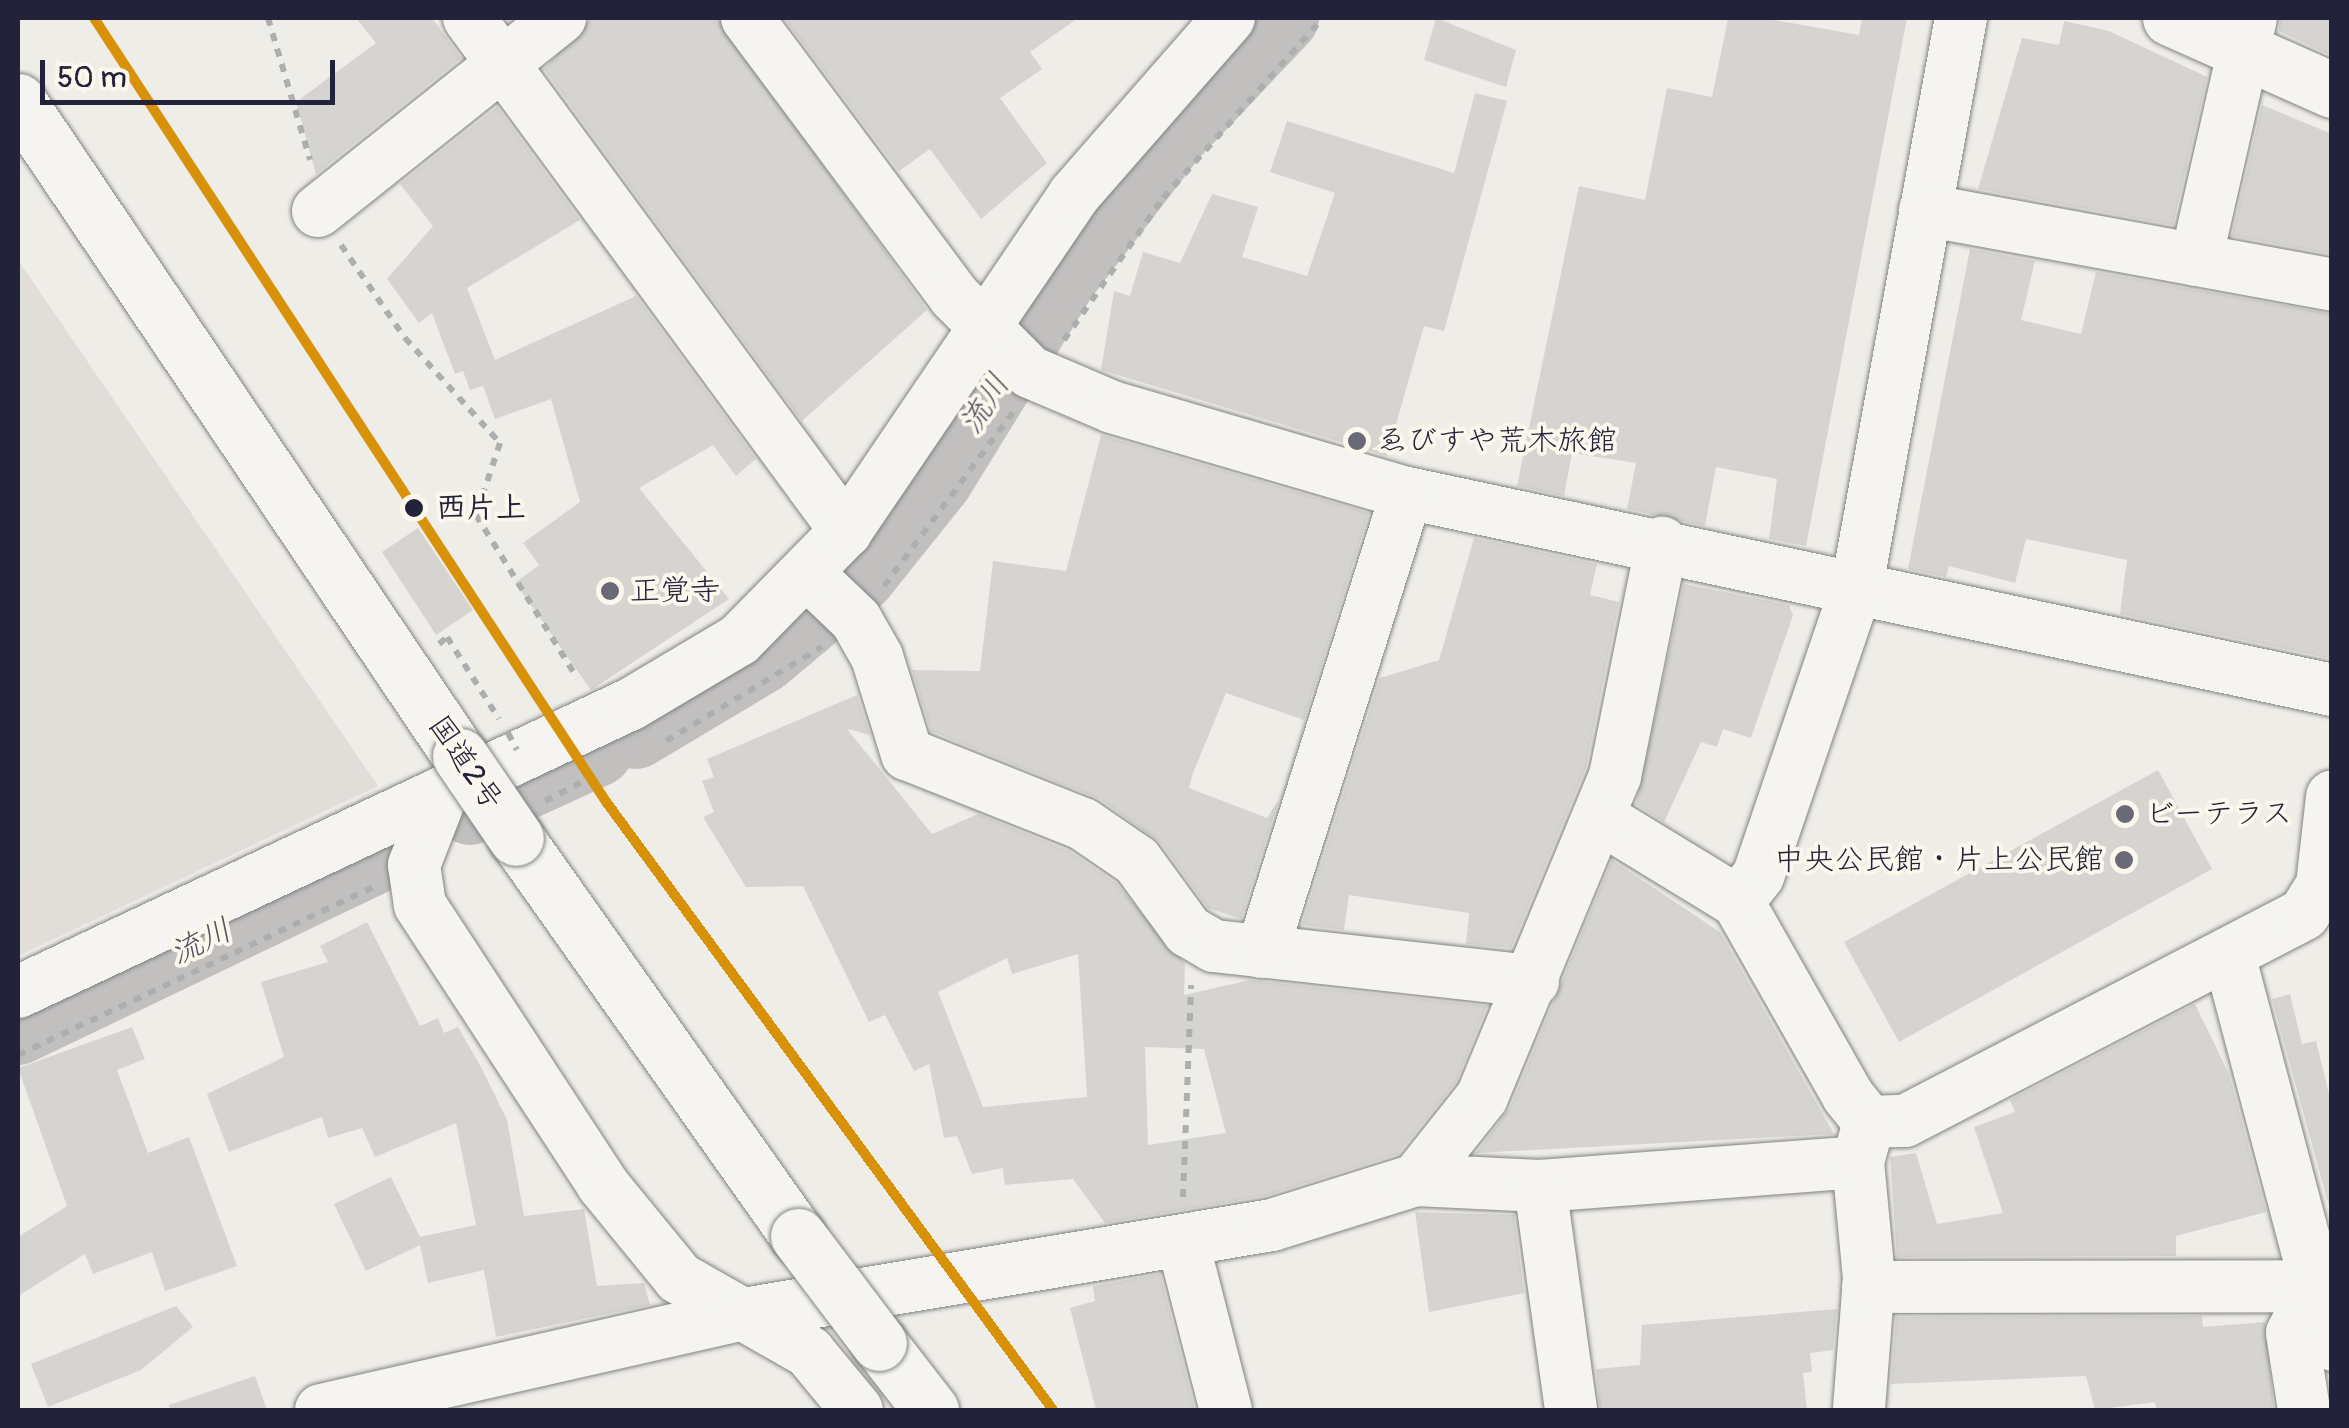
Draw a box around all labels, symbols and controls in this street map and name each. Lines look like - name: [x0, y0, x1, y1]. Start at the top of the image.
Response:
- scale bar: [45, 40, 340, 102]
- text: 50 m: [57, 59, 127, 96]
- water label: 流川: [952, 367, 1018, 441]
- place label: ゑびすや荒木旅館: [1377, 423, 1617, 459]
- marker: ゑびすや荒木旅館: [1346, 430, 1368, 452]
- place label: 西片上: [436, 490, 526, 526]
- marker: 西片上: [401, 495, 427, 521]
- place label: 正覚寺: [630, 573, 720, 609]
- marker: 正覚寺: [599, 580, 621, 602]
- street label: 国道2号: [420, 709, 510, 817]
- place label: ビーテラス: [2145, 796, 2293, 832]
- marker: ビーテラス: [2114, 803, 2136, 825]
- place label: 中央公民館・片上公民館: [1774, 842, 2104, 878]
- marker: 中央公民館・片上公民館: [2113, 849, 2135, 871]
- water label: 流川: [164, 911, 238, 973]

